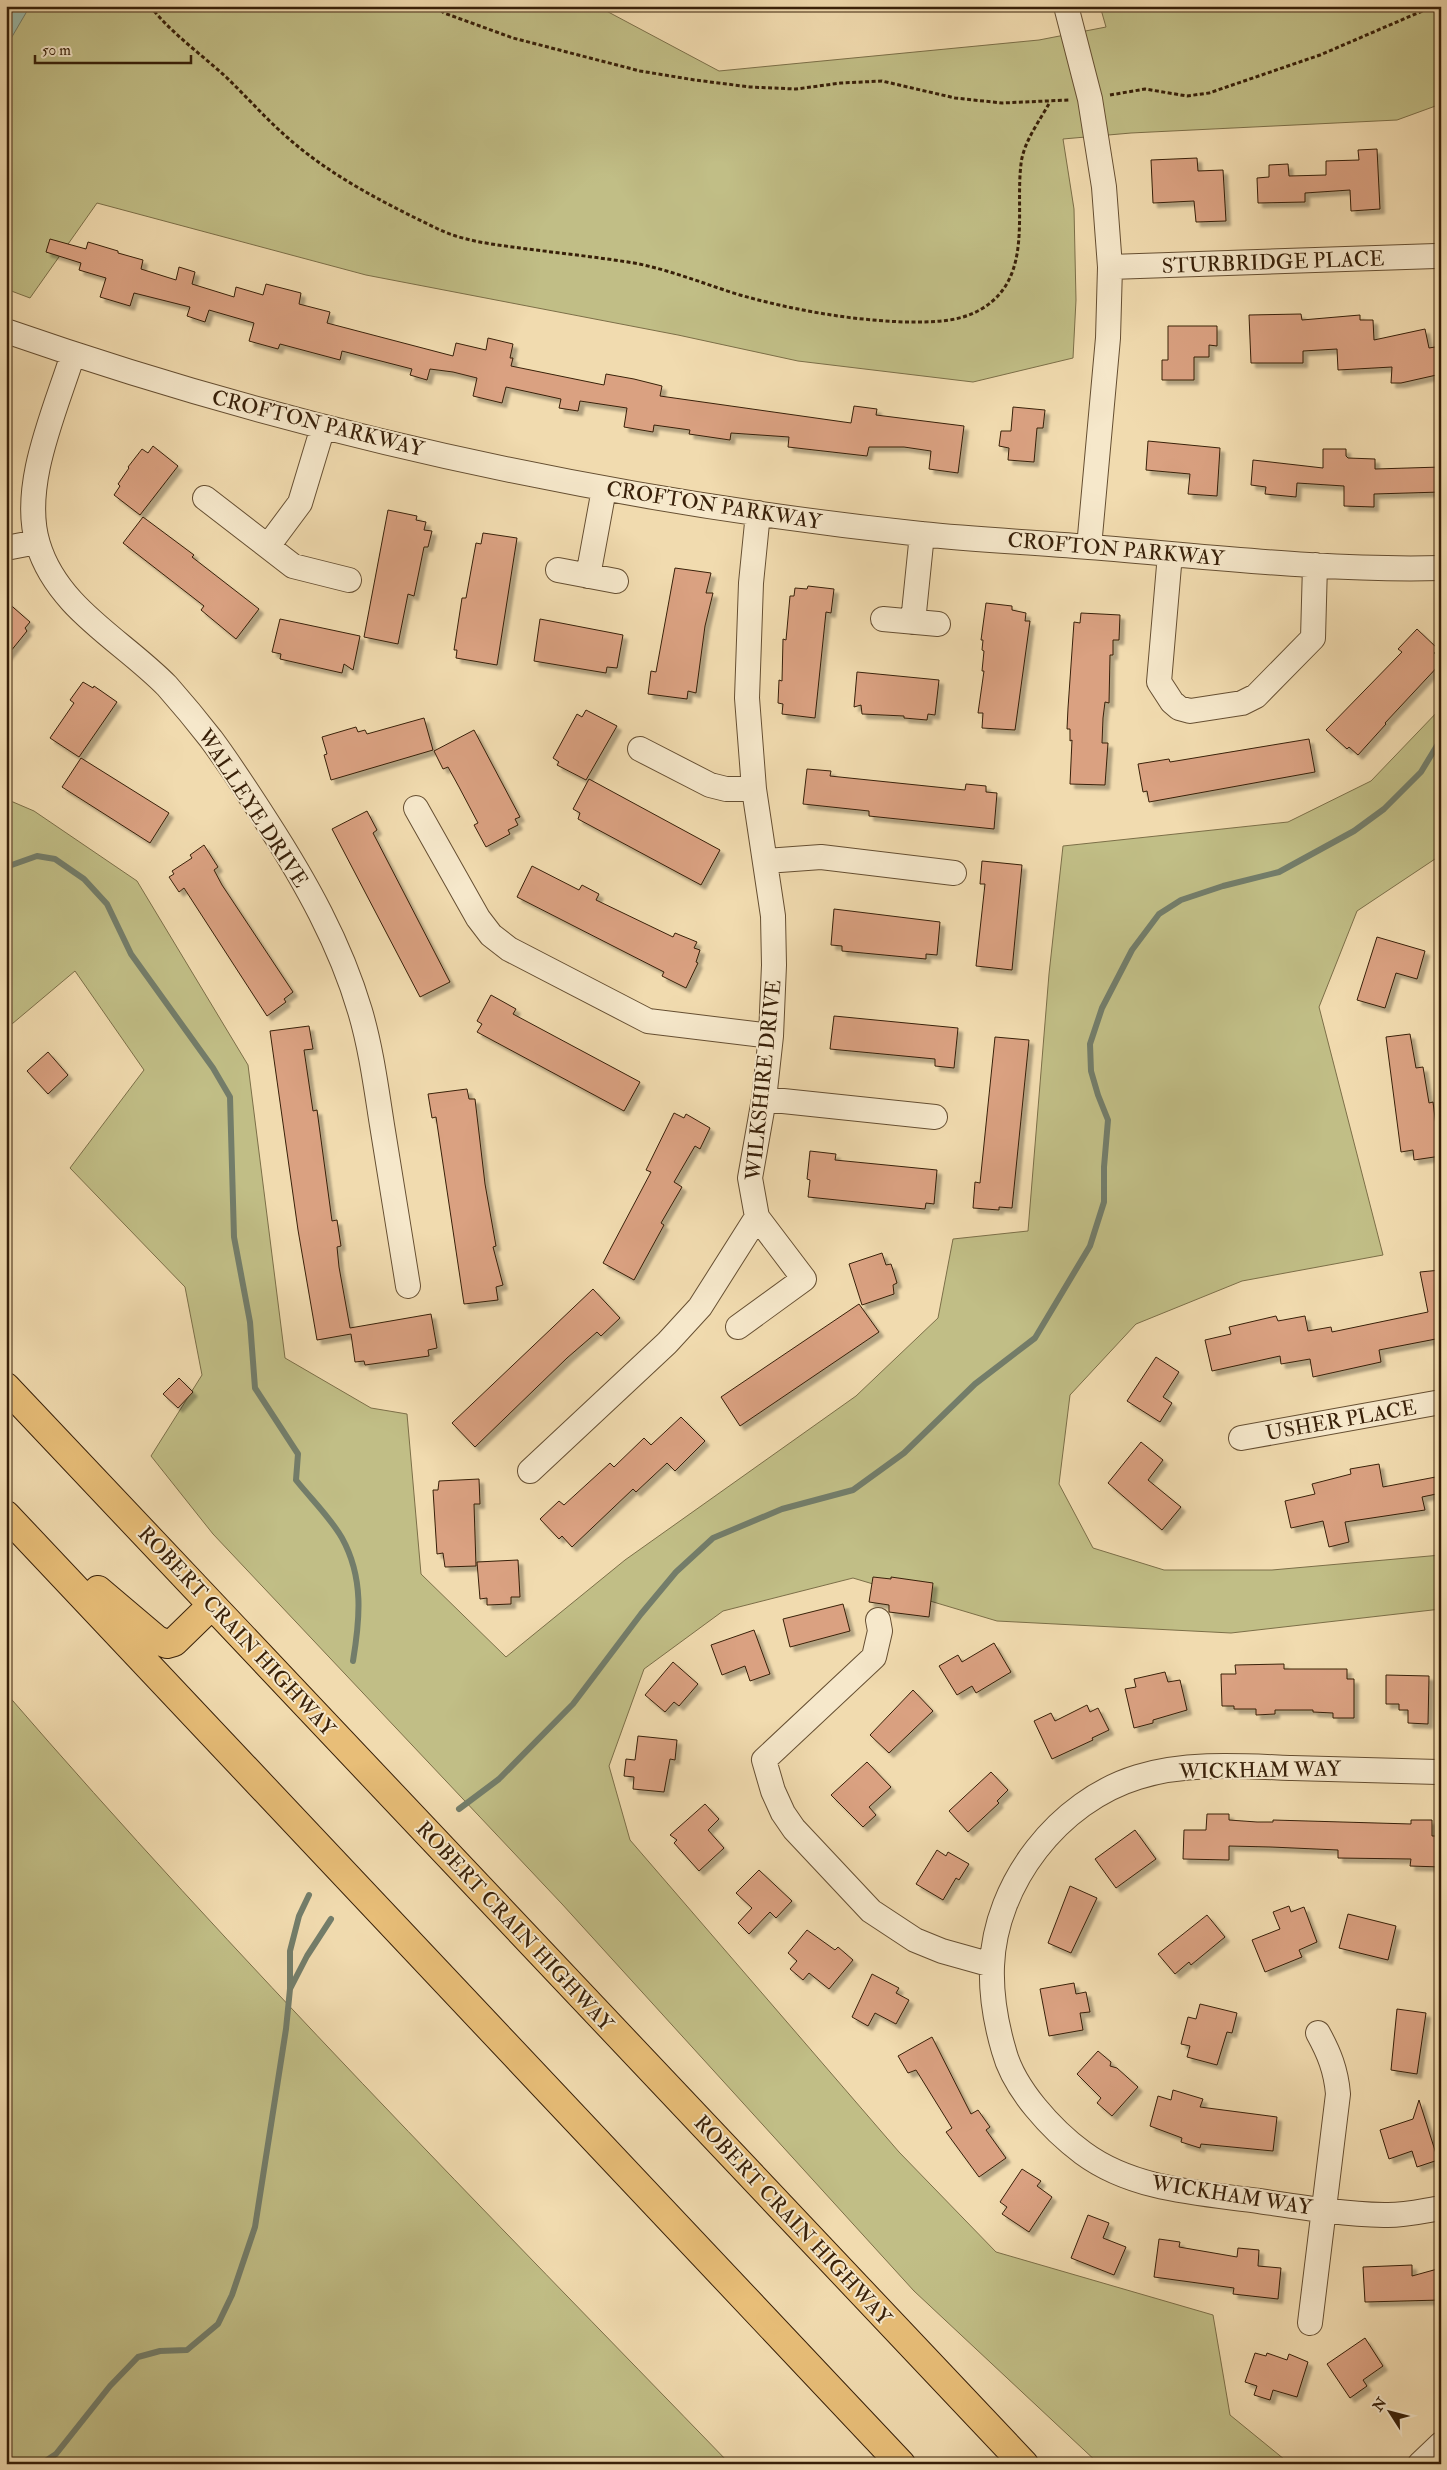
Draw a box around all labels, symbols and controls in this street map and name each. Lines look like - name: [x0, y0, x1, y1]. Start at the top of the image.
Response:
- scale bar: [35, 32, 191, 64]
- text: 50 m: [42, 41, 71, 60]
- street label: STURBRIDGE PLACE: [1161, 245, 1385, 280]
- street label: CROFTON PARKWAY: [209, 384, 427, 463]
- street label: CROFTON PARKWAY: [604, 475, 824, 536]
- street label: CROFTON PARKWAY: [1006, 527, 1226, 572]
- street label: WALLEYE DRIVE: [191, 723, 314, 893]
- street label: WILKSHIRE DRIVE: [739, 978, 787, 1183]
- street label: USHER PLACE: [1264, 1394, 1419, 1447]
- street label: ROBERT CRAIN HIGHWAY: [132, 1520, 342, 1743]
- street label: WICKHAM WAY: [1178, 1756, 1342, 1785]
- street label: ROBERT CRAIN HIGHWAY: [410, 1815, 620, 2038]
- street label: ROBERT CRAIN HIGHWAY: [688, 2109, 898, 2332]
- street label: WICKHAM WAY: [1149, 2169, 1315, 2222]
- north arrow: [1364, 2388, 1414, 2438]
- text: N: [1369, 2394, 1391, 2416]

